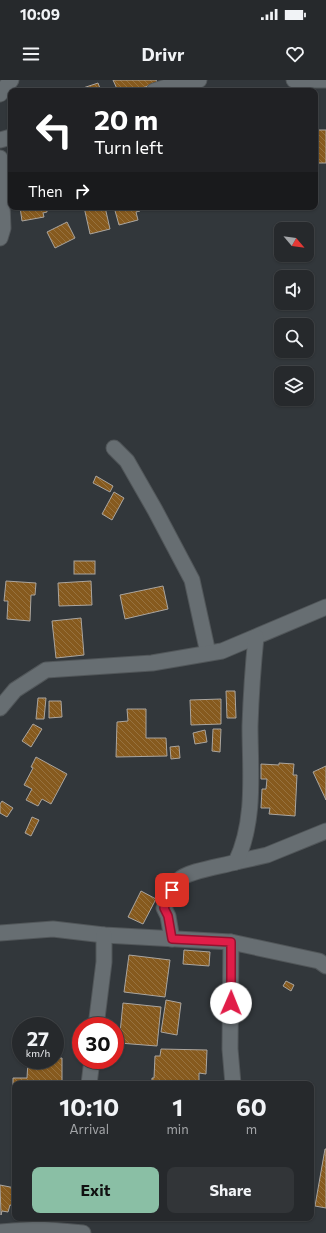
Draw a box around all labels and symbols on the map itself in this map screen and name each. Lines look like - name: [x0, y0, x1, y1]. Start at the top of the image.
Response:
- north arrow: [274, 222, 314, 262]
- pin: [155, 873, 189, 907]
- position arrow: [210, 982, 252, 1024]
- speed limit sign: 30: [72, 1017, 124, 1069]

